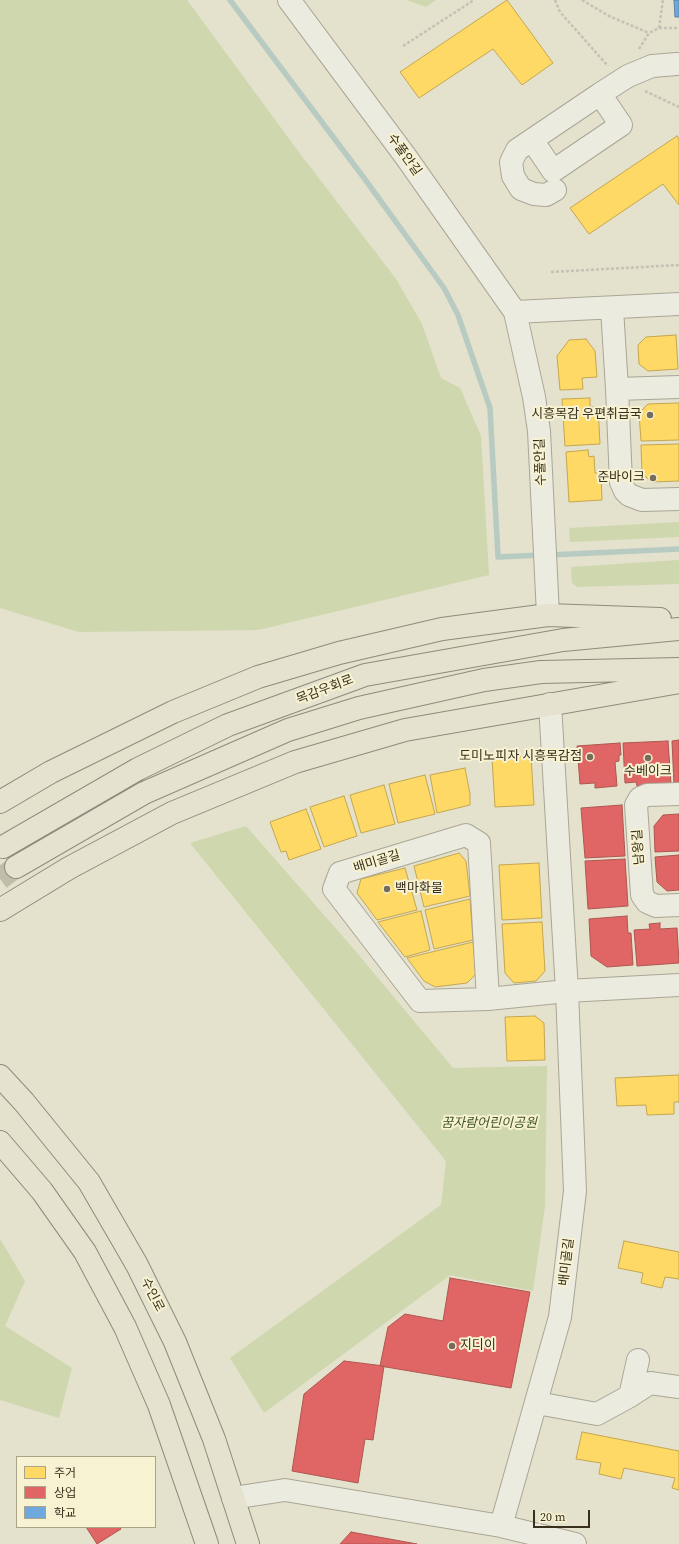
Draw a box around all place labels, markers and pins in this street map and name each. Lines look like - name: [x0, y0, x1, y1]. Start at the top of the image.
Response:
- place label: 시흥목감 우편취급국: [531, 407, 642, 423]
- marker: 시흥목감 우편취급국: [645, 410, 655, 420]
- place label: 준바이크: [597, 470, 645, 486]
- marker: 준바이크: [648, 473, 658, 483]
- place label: 도미노피자 시흥목감점: [459, 749, 582, 765]
- marker: 도미노피자 시흥목감점: [585, 752, 595, 762]
- marker: 수베이크: [643, 753, 653, 763]
- place label: 수베이크: [624, 764, 672, 780]
- place label: 백마화물: [395, 881, 443, 897]
- marker: 백마화물: [382, 884, 392, 894]
- place label: 지디이: [460, 1338, 496, 1354]
- marker: 지디이: [447, 1341, 457, 1351]

